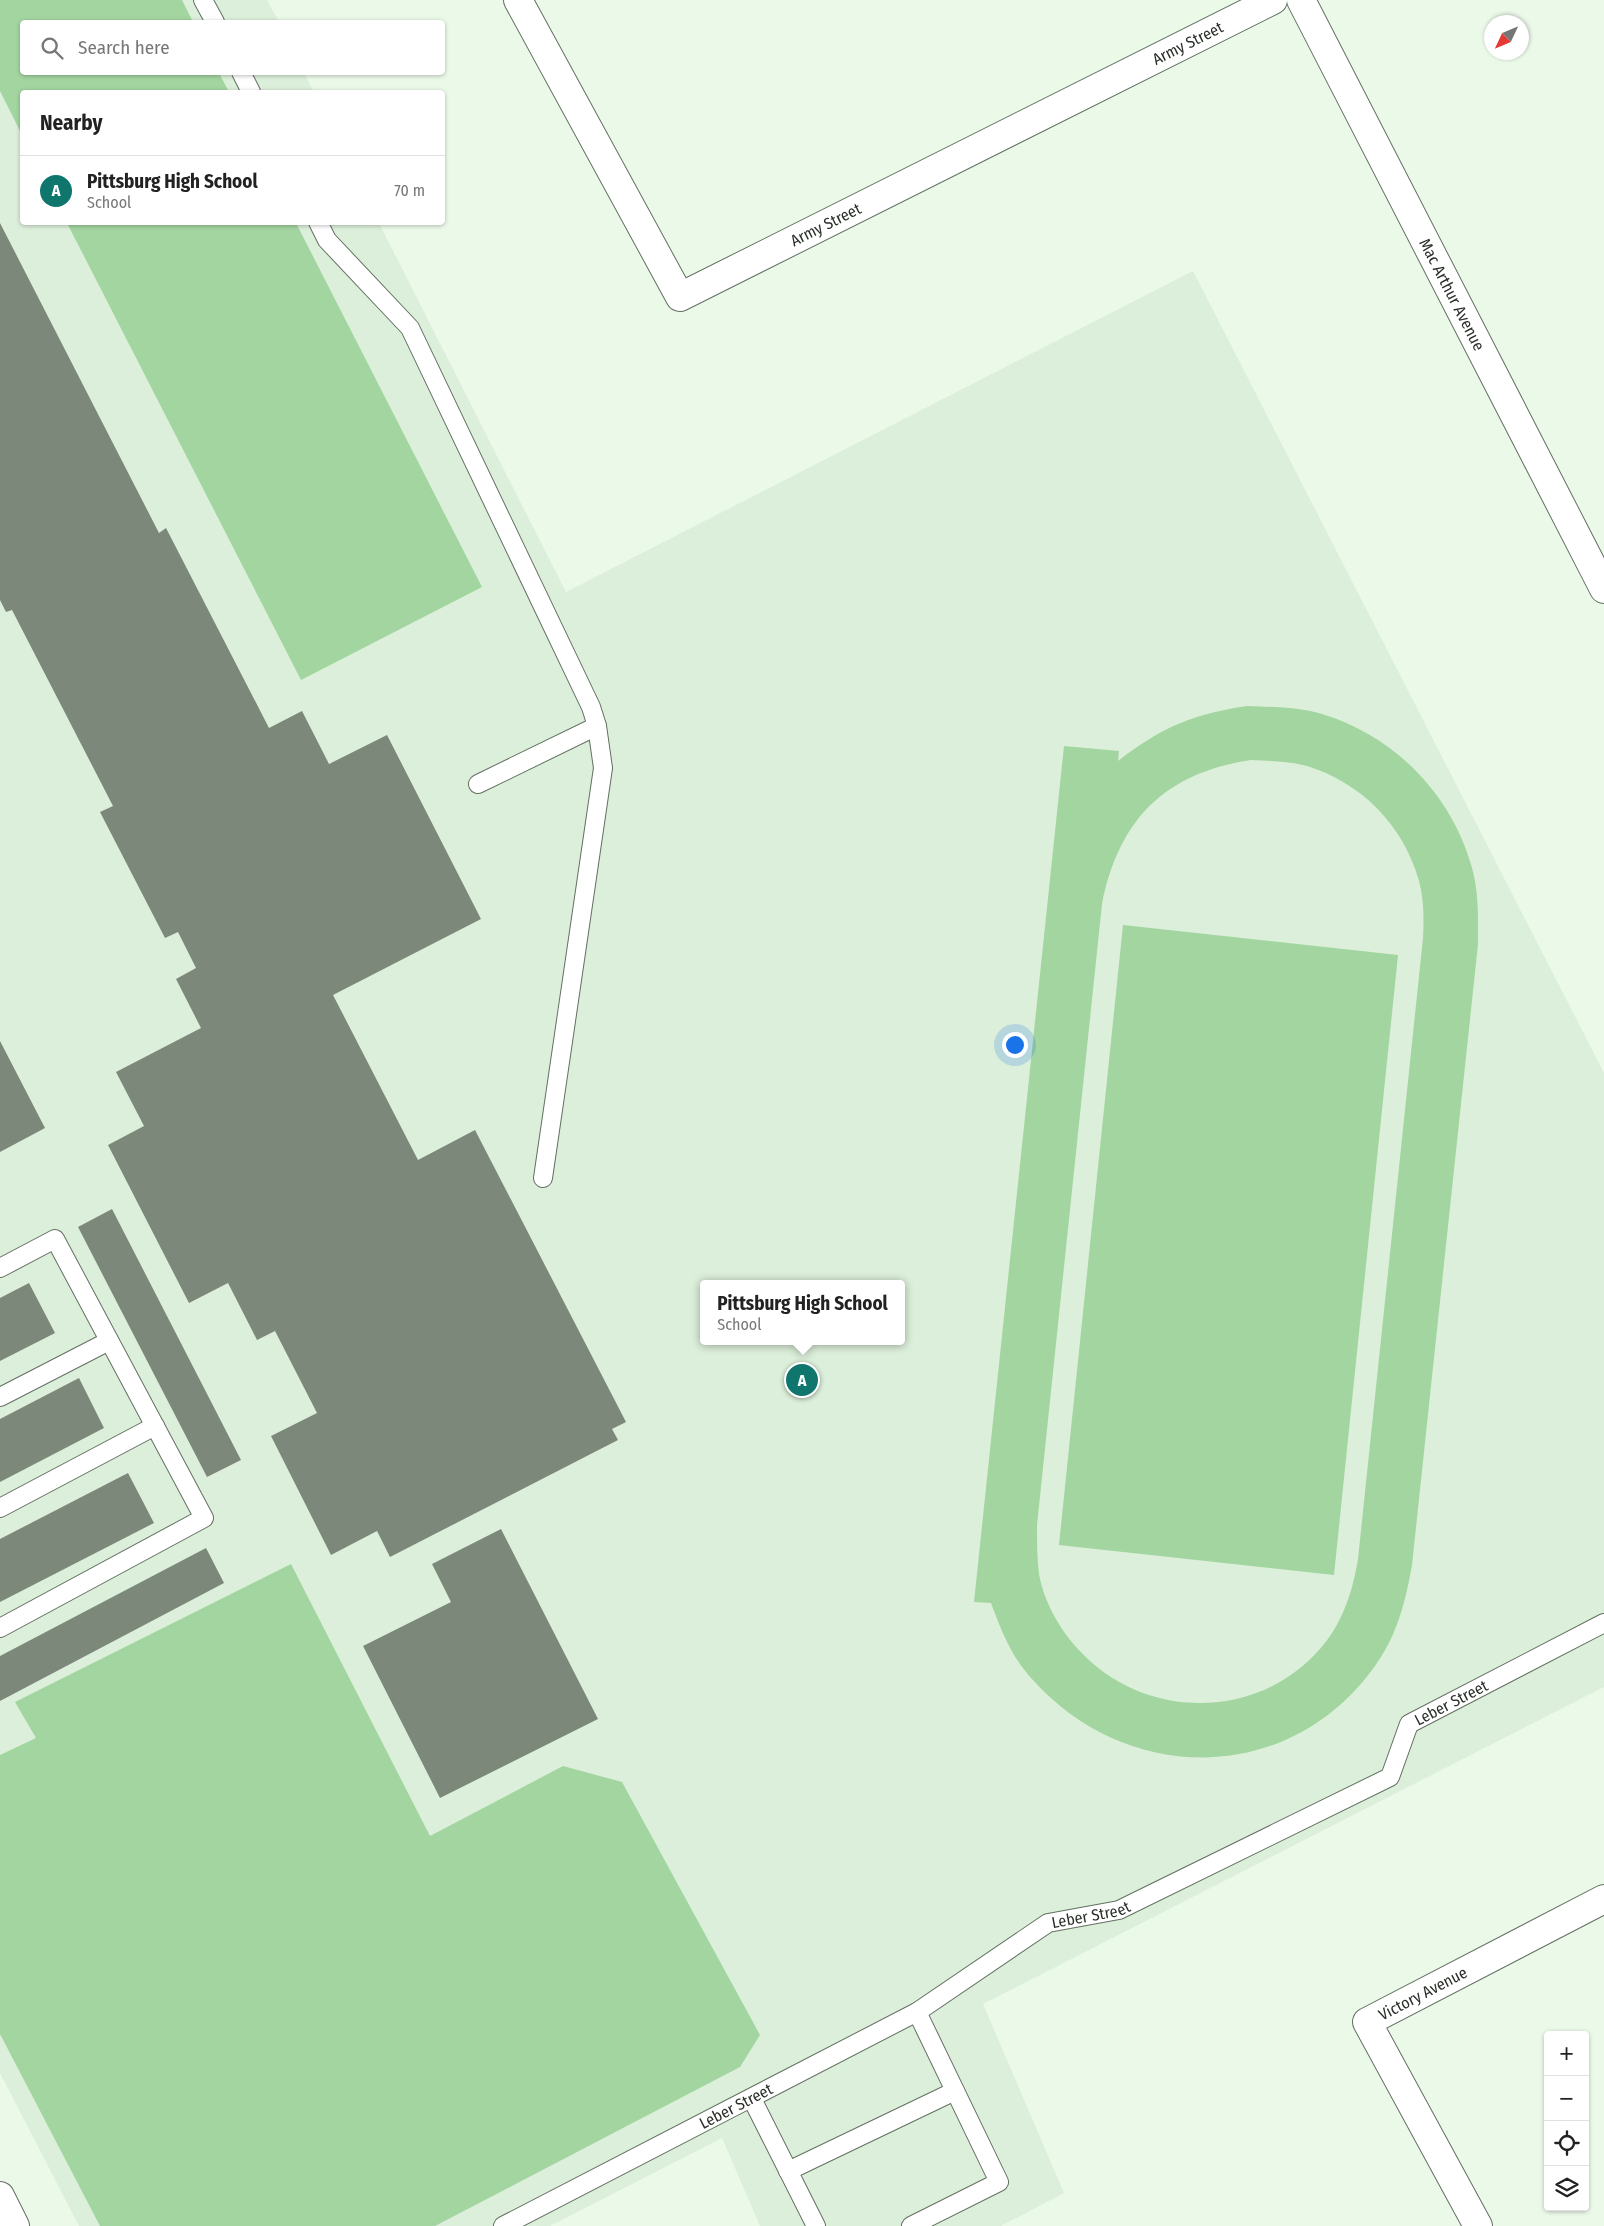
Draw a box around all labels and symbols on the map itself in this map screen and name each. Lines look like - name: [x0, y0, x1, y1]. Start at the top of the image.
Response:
- north arrow: [1484, 15, 1529, 60]
- street label: Army Street: [1149, 17, 1227, 68]
- street label: Army Street: [787, 198, 865, 250]
- street label: Mac Arthur Avenue: [1416, 235, 1489, 354]
- your location: [1002, 1032, 1028, 1058]
- pin: A: [786, 1361, 818, 1399]
- street label: Leber Street: [1411, 1675, 1491, 1729]
- street label: Leber Street: [1050, 1896, 1134, 1932]
- street label: Victory Avenue: [1375, 1962, 1470, 2024]
- street label: Leber Street: [696, 2079, 776, 2132]

